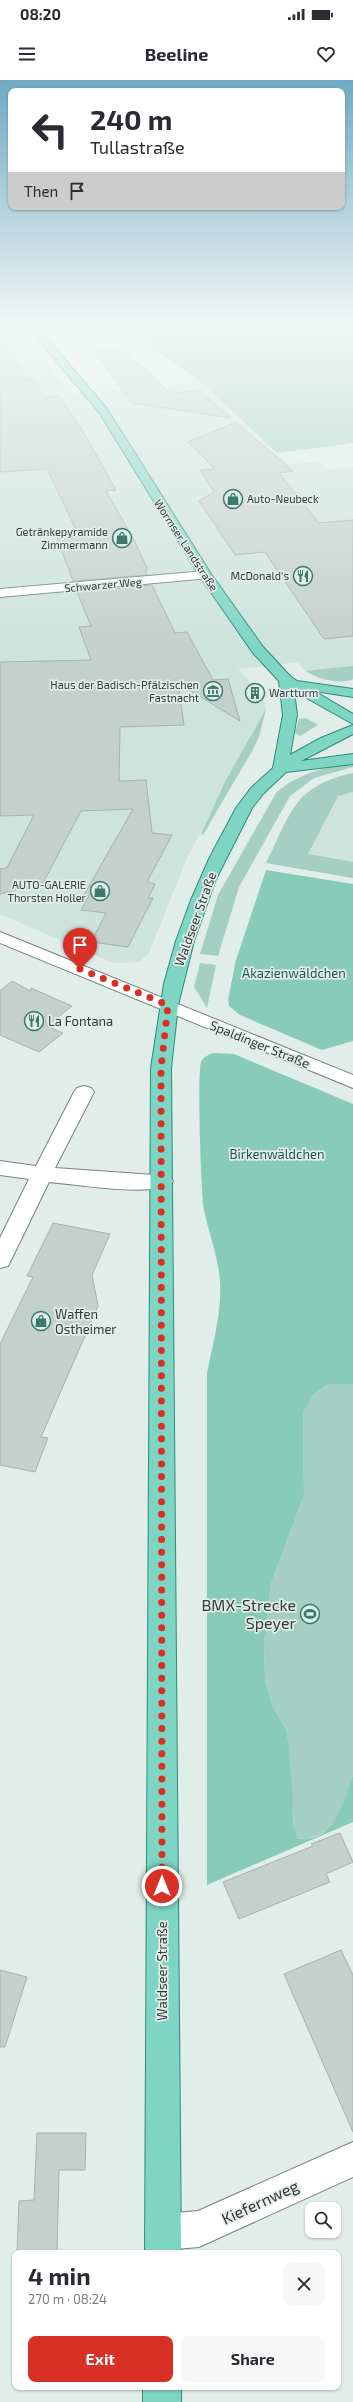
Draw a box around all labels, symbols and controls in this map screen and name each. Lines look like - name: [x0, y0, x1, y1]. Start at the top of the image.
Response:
- text: 08:20: [20, 5, 61, 23]
- icon: menu: [16, 43, 38, 65]
- text: Beeline: [145, 43, 208, 65]
- icon: heart: [315, 43, 337, 65]
- text: 240 m: [90, 102, 173, 136]
- icon: left: [24, 104, 76, 156]
- text: Tullastraße: [90, 136, 185, 158]
- icon: arrive: [66, 180, 88, 202]
- text: Then: [24, 182, 58, 200]
- shop icon: Auto-Neubeck: [222, 488, 244, 510]
- place label: Auto-Neubeck: [247, 492, 319, 505]
- street label: Wormser Landstraße: [152, 496, 221, 593]
- place label: Getränkepyramide Zimmermann: [16, 525, 108, 551]
- shop icon: Getränkepyramide Zimmermann: [111, 527, 133, 549]
- restaurant icon: McDonald's: [292, 565, 314, 587]
- place label: McDonald's: [231, 569, 289, 582]
- street label: Schwarzer Weg: [64, 575, 142, 594]
- place label: Haus der Badisch-Pfälzischen Fastnacht: [50, 678, 199, 704]
- museum icon: Haus der Badisch-Pfälzischen Fastnacht: [202, 680, 224, 702]
- building icon: Wartturm: [244, 682, 266, 704]
- place label: Wartturm: [269, 686, 318, 699]
- street label: Waldseer Straße: [171, 870, 220, 968]
- place label: AUTO-GALERIE Thorsten Holler: [8, 878, 87, 904]
- shop icon: AUTO-GALERIE Thorsten Holler: [89, 880, 111, 902]
- pin: [63, 928, 97, 969]
- icon: arrive: [69, 934, 91, 956]
- park label: Akazienwäldchen: [242, 965, 346, 981]
- restaurant icon: La Fontana: [23, 1010, 45, 1032]
- place label: La Fontana: [48, 1013, 113, 1029]
- street label: Spaldinger Straße: [208, 1017, 312, 1071]
- park label: Birkenwäldchen: [229, 1146, 325, 1162]
- place label: Waffen Ostheimer: [55, 1306, 117, 1337]
- shop icon: Waffen Ostheimer: [30, 1310, 52, 1332]
- place label: BMX-Strecke Speyer: [201, 1595, 297, 1632]
- sports icon: BMX-Strecke Speyer: [299, 1603, 321, 1625]
- position arrow: [141, 1865, 183, 1907]
- street label: Waldseer Straße: [154, 1921, 170, 2021]
- street label: Kiefernweg: [218, 2175, 301, 2228]
- map controls: [305, 2202, 341, 2238]
- button: search: [305, 2202, 341, 2238]
- text: 4 min: [28, 2261, 91, 2290]
- button: close: [283, 2263, 325, 2305]
- text: 270 m · 08:24: [28, 2291, 107, 2307]
- button: Exit: [28, 2336, 173, 2382]
- button: Share: [181, 2336, 325, 2382]

